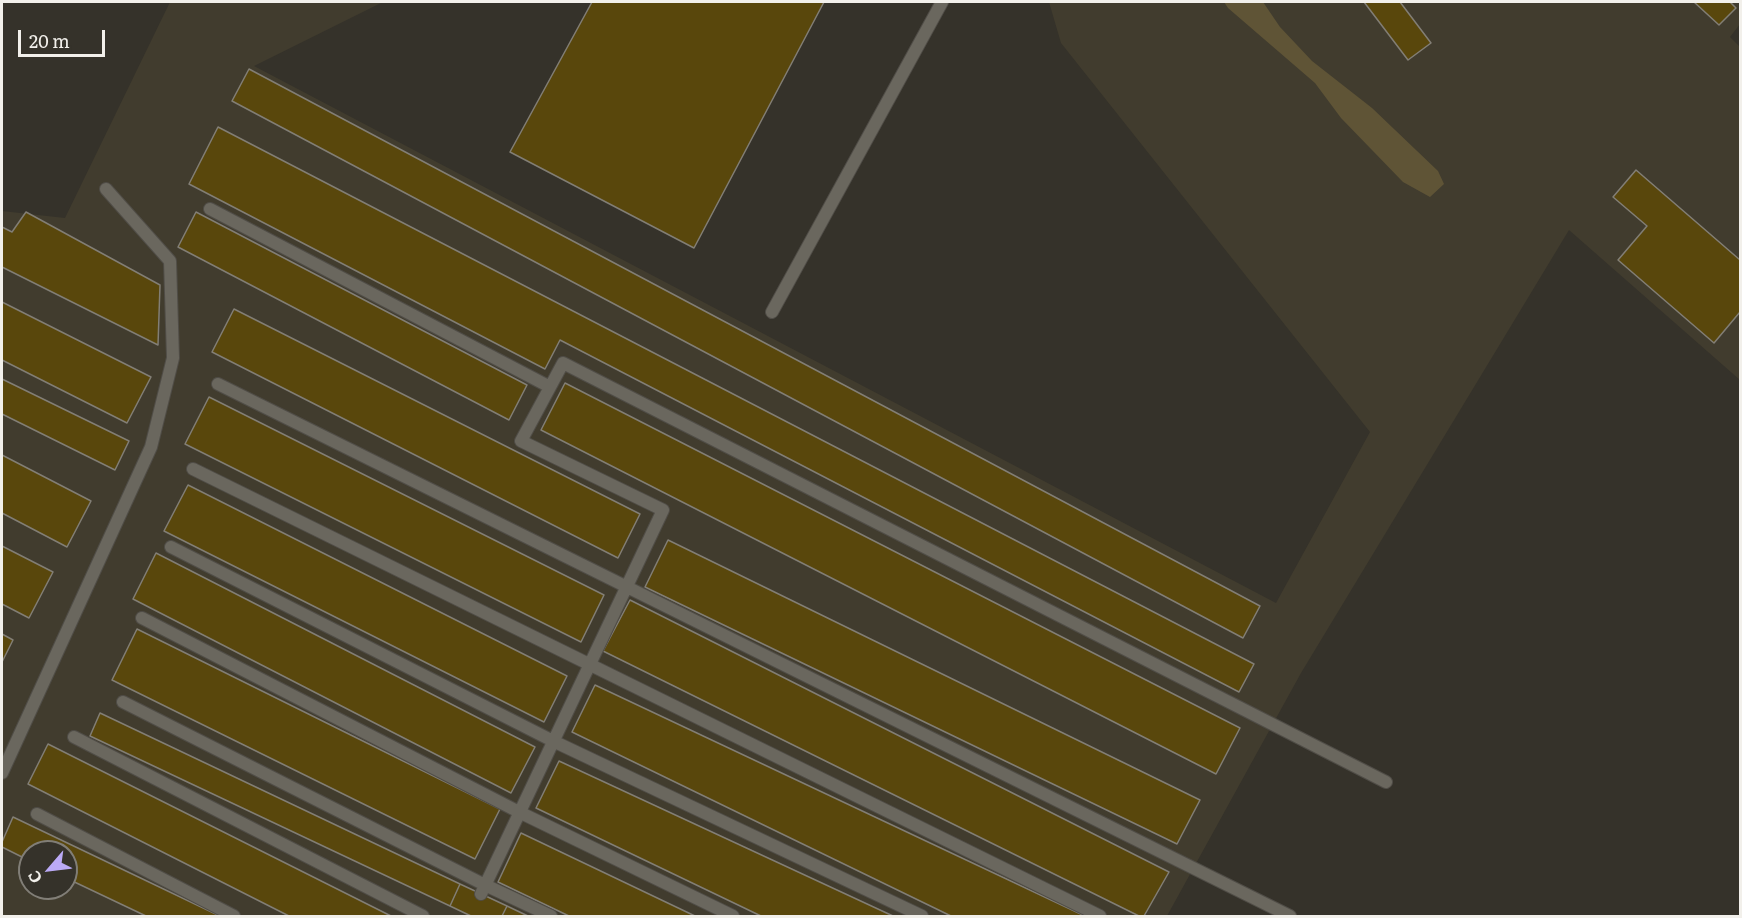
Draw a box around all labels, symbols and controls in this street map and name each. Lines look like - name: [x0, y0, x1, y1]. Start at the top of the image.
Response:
- scale bar: [21, 18, 108, 56]
- text: 20 m: [29, 27, 70, 54]
- north arrow: [18, 840, 78, 900]
- text: С: [21, 867, 47, 888]

